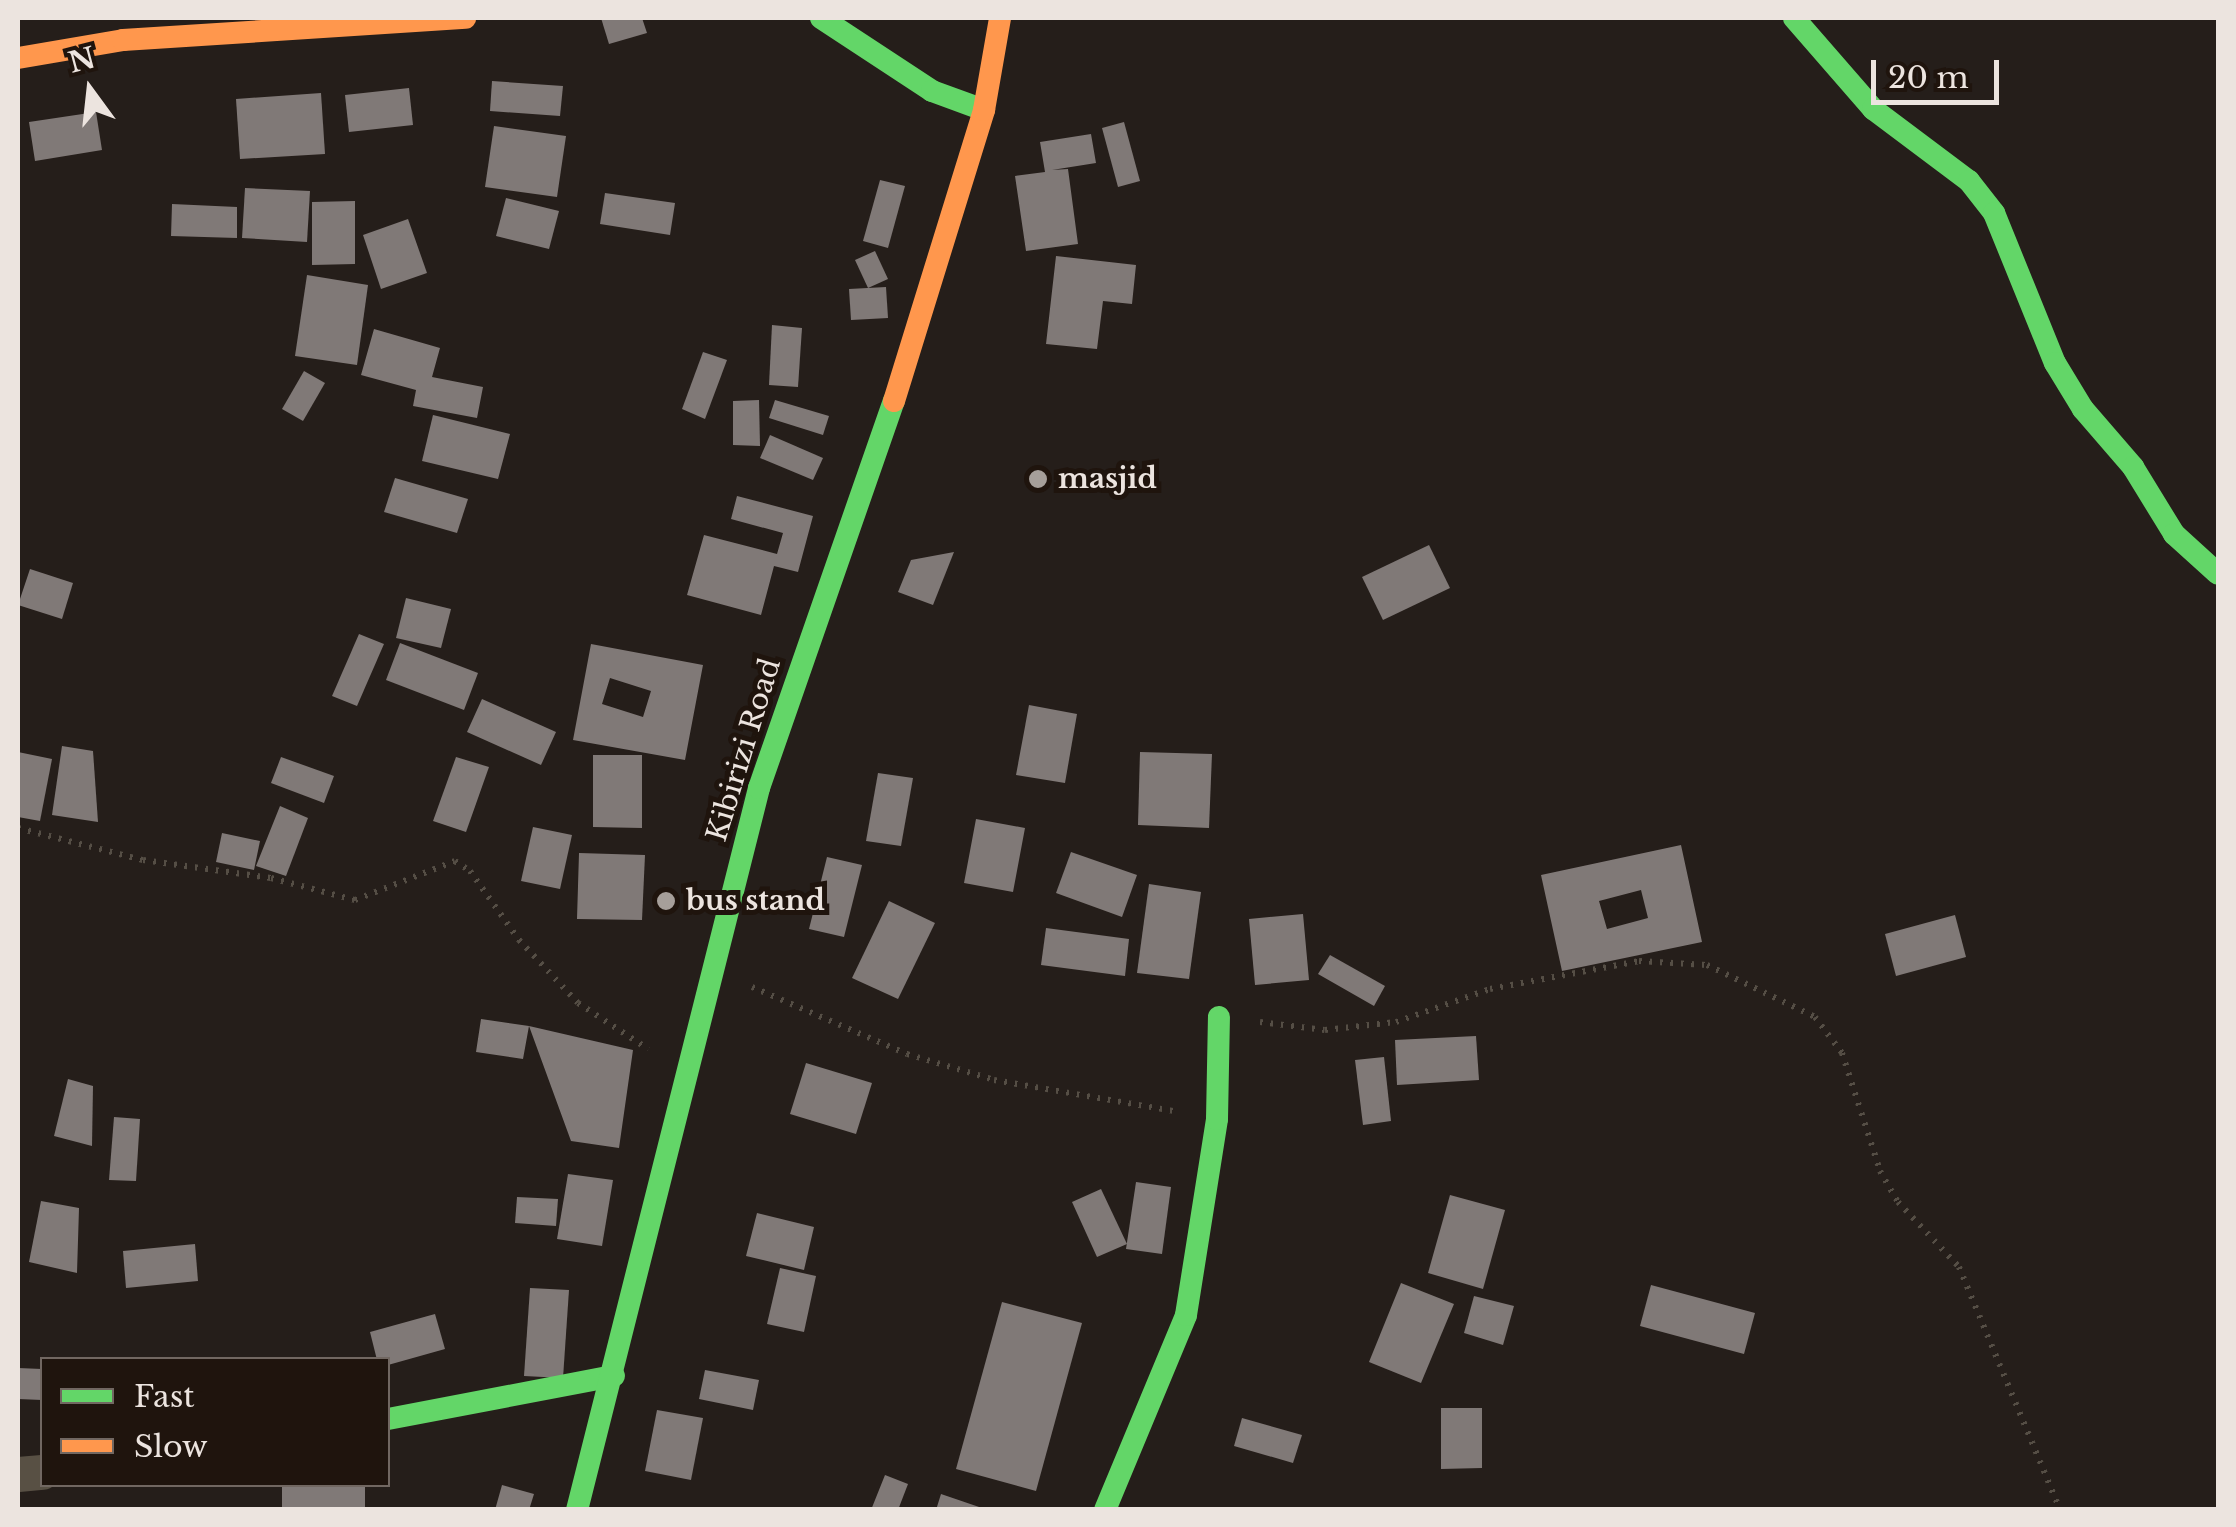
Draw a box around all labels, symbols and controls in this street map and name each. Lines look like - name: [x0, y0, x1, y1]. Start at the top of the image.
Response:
- north arrow: [40, 40, 140, 140]
- text: N: [65, 40, 99, 81]
- scale bar: [1876, 40, 2004, 102]
- text: 20 m: [1888, 59, 1969, 96]
- place label: masjid: [1058, 462, 1157, 496]
- marker: masjid: [1027, 468, 1049, 490]
- street label: Kibirizi Road: [700, 654, 788, 846]
- place label: bus stand: [686, 884, 825, 918]
- marker: bus stand: [655, 890, 677, 912]
- legend: [40, 1357, 390, 1487]
- text: Fast: [134, 1378, 195, 1415]
- text: Slow: [134, 1428, 208, 1465]

